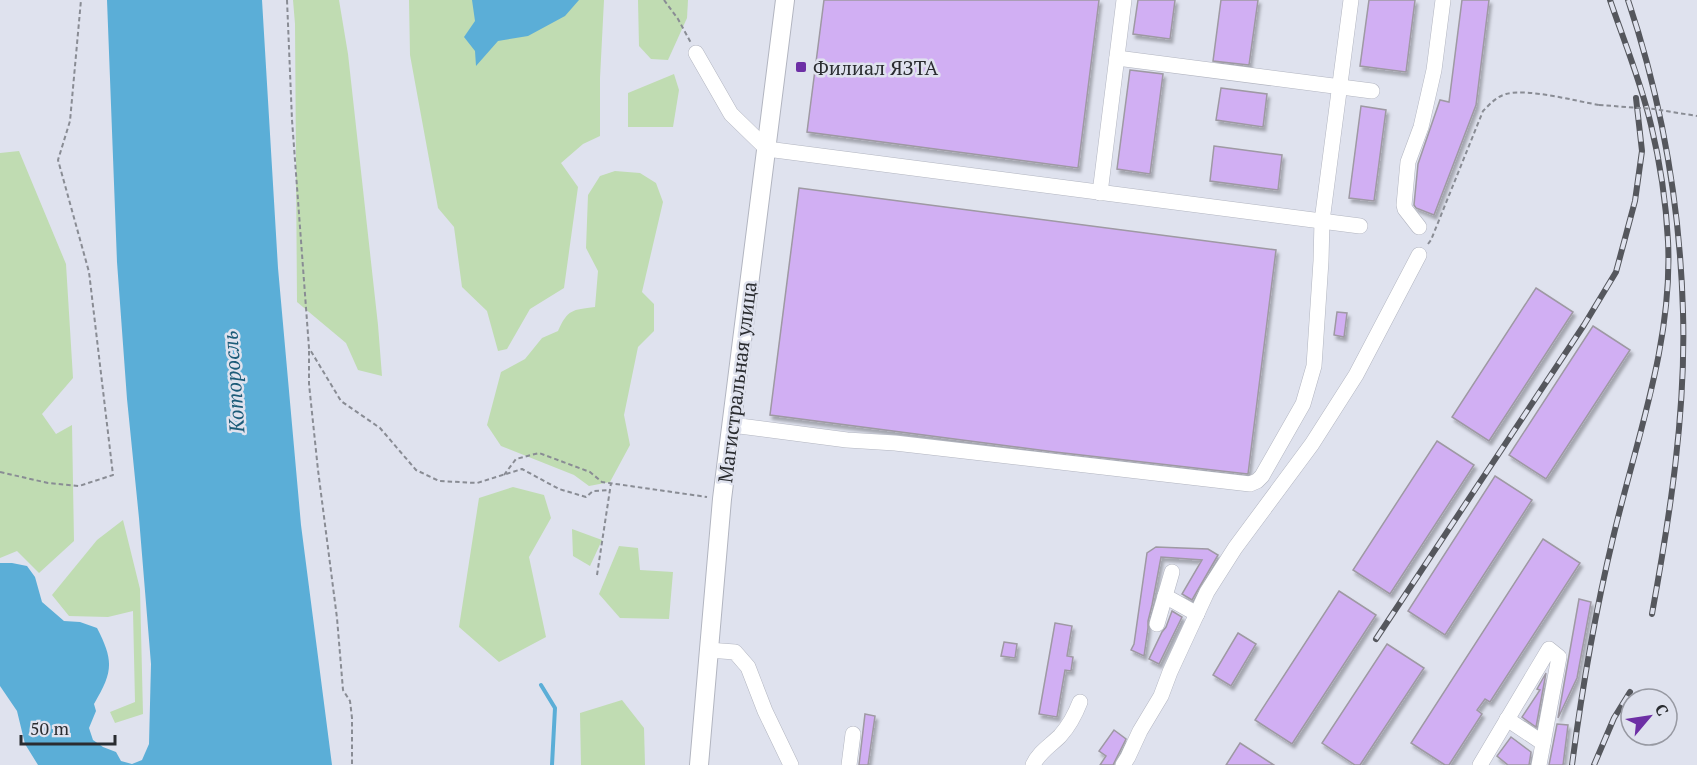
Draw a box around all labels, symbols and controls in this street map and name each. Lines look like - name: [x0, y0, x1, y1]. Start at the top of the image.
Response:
- place label: Филиал ЯЗТА: [813, 54, 938, 81]
- marker: Филиал ЯЗТА: [794, 60, 808, 74]
- street label: Магистральная улица: [711, 280, 763, 484]
- water label: Которосль: [215, 330, 251, 435]
- north arrow: [1619, 687, 1679, 747]
- text: С: [1650, 700, 1674, 720]
- scale bar: [21, 708, 116, 746]
- text: 50 m: [30, 716, 70, 740]

